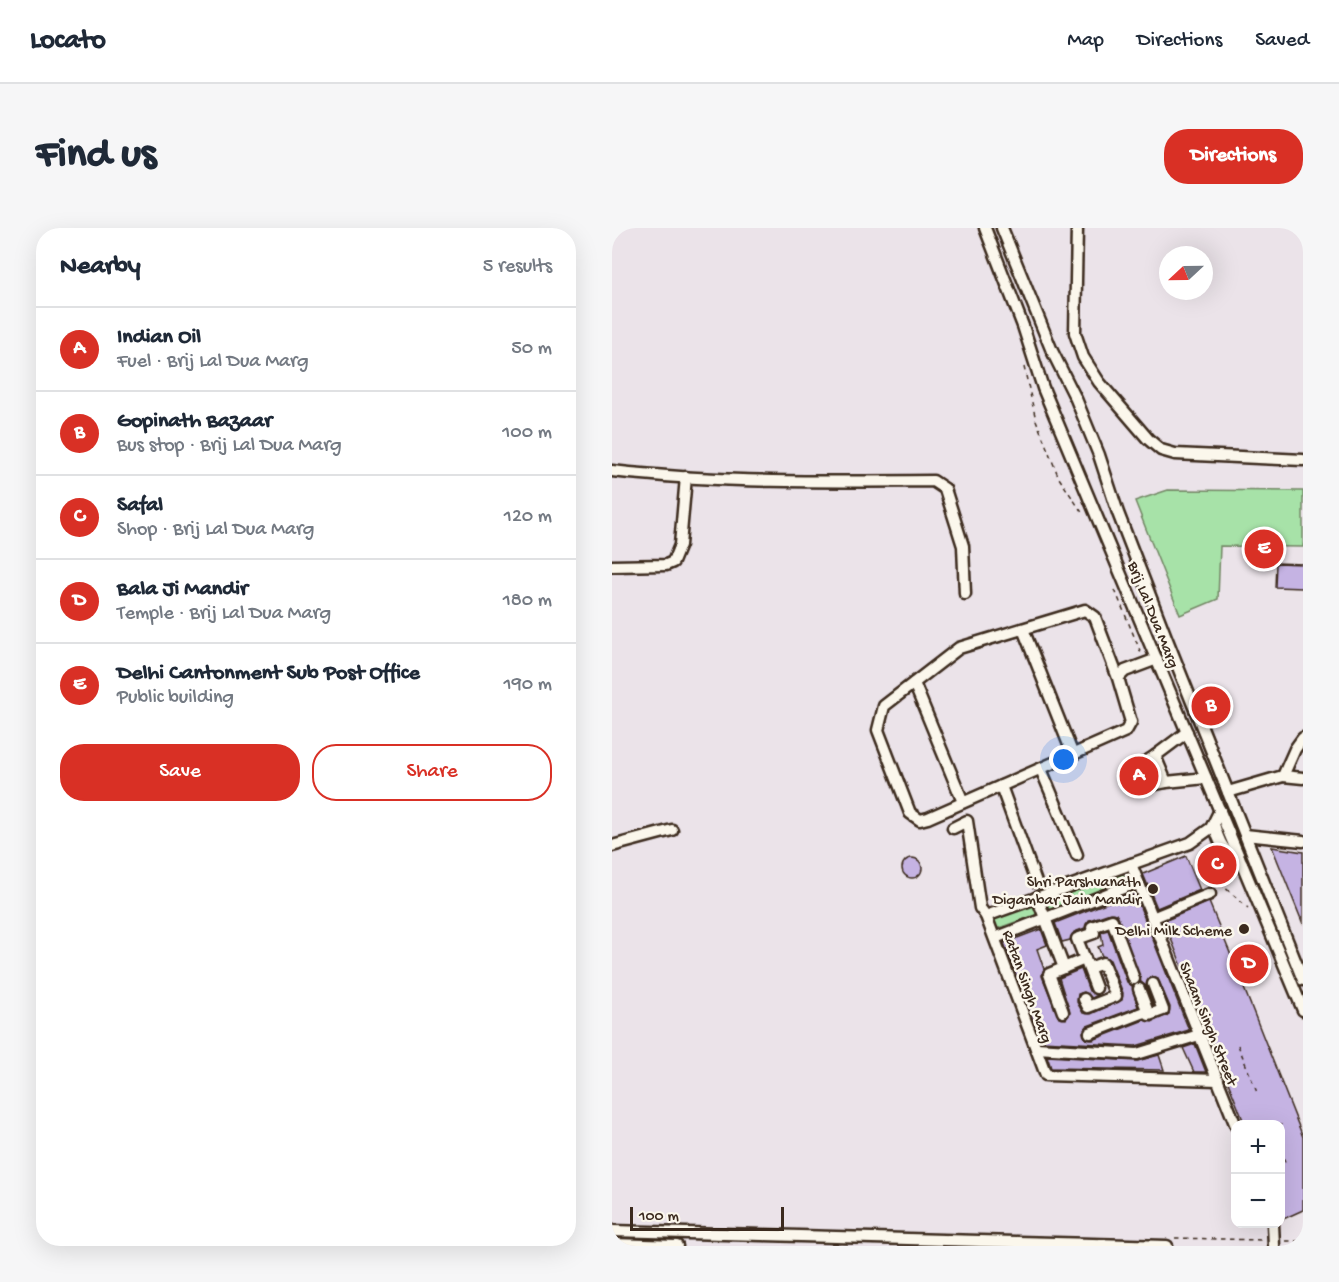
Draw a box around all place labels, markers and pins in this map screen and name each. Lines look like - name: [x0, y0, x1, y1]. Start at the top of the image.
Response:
- pin: E: [1244, 526, 1284, 572]
- pin: B: [1192, 684, 1230, 728]
- pin: A: [1120, 754, 1158, 798]
- pin: C: [1198, 842, 1236, 888]
- place label: Shri Parshvanath Digambar Jain Mandir: [992, 874, 1142, 911]
- marker: Shri Parshvanath Digambar Jain Mandir: [1146, 882, 1160, 896]
- marker: Delhi Milk Scheme: [1237, 922, 1251, 936]
- place label: Delhi Milk Scheme: [1115, 923, 1233, 942]
- pin: D: [1230, 942, 1268, 986]

